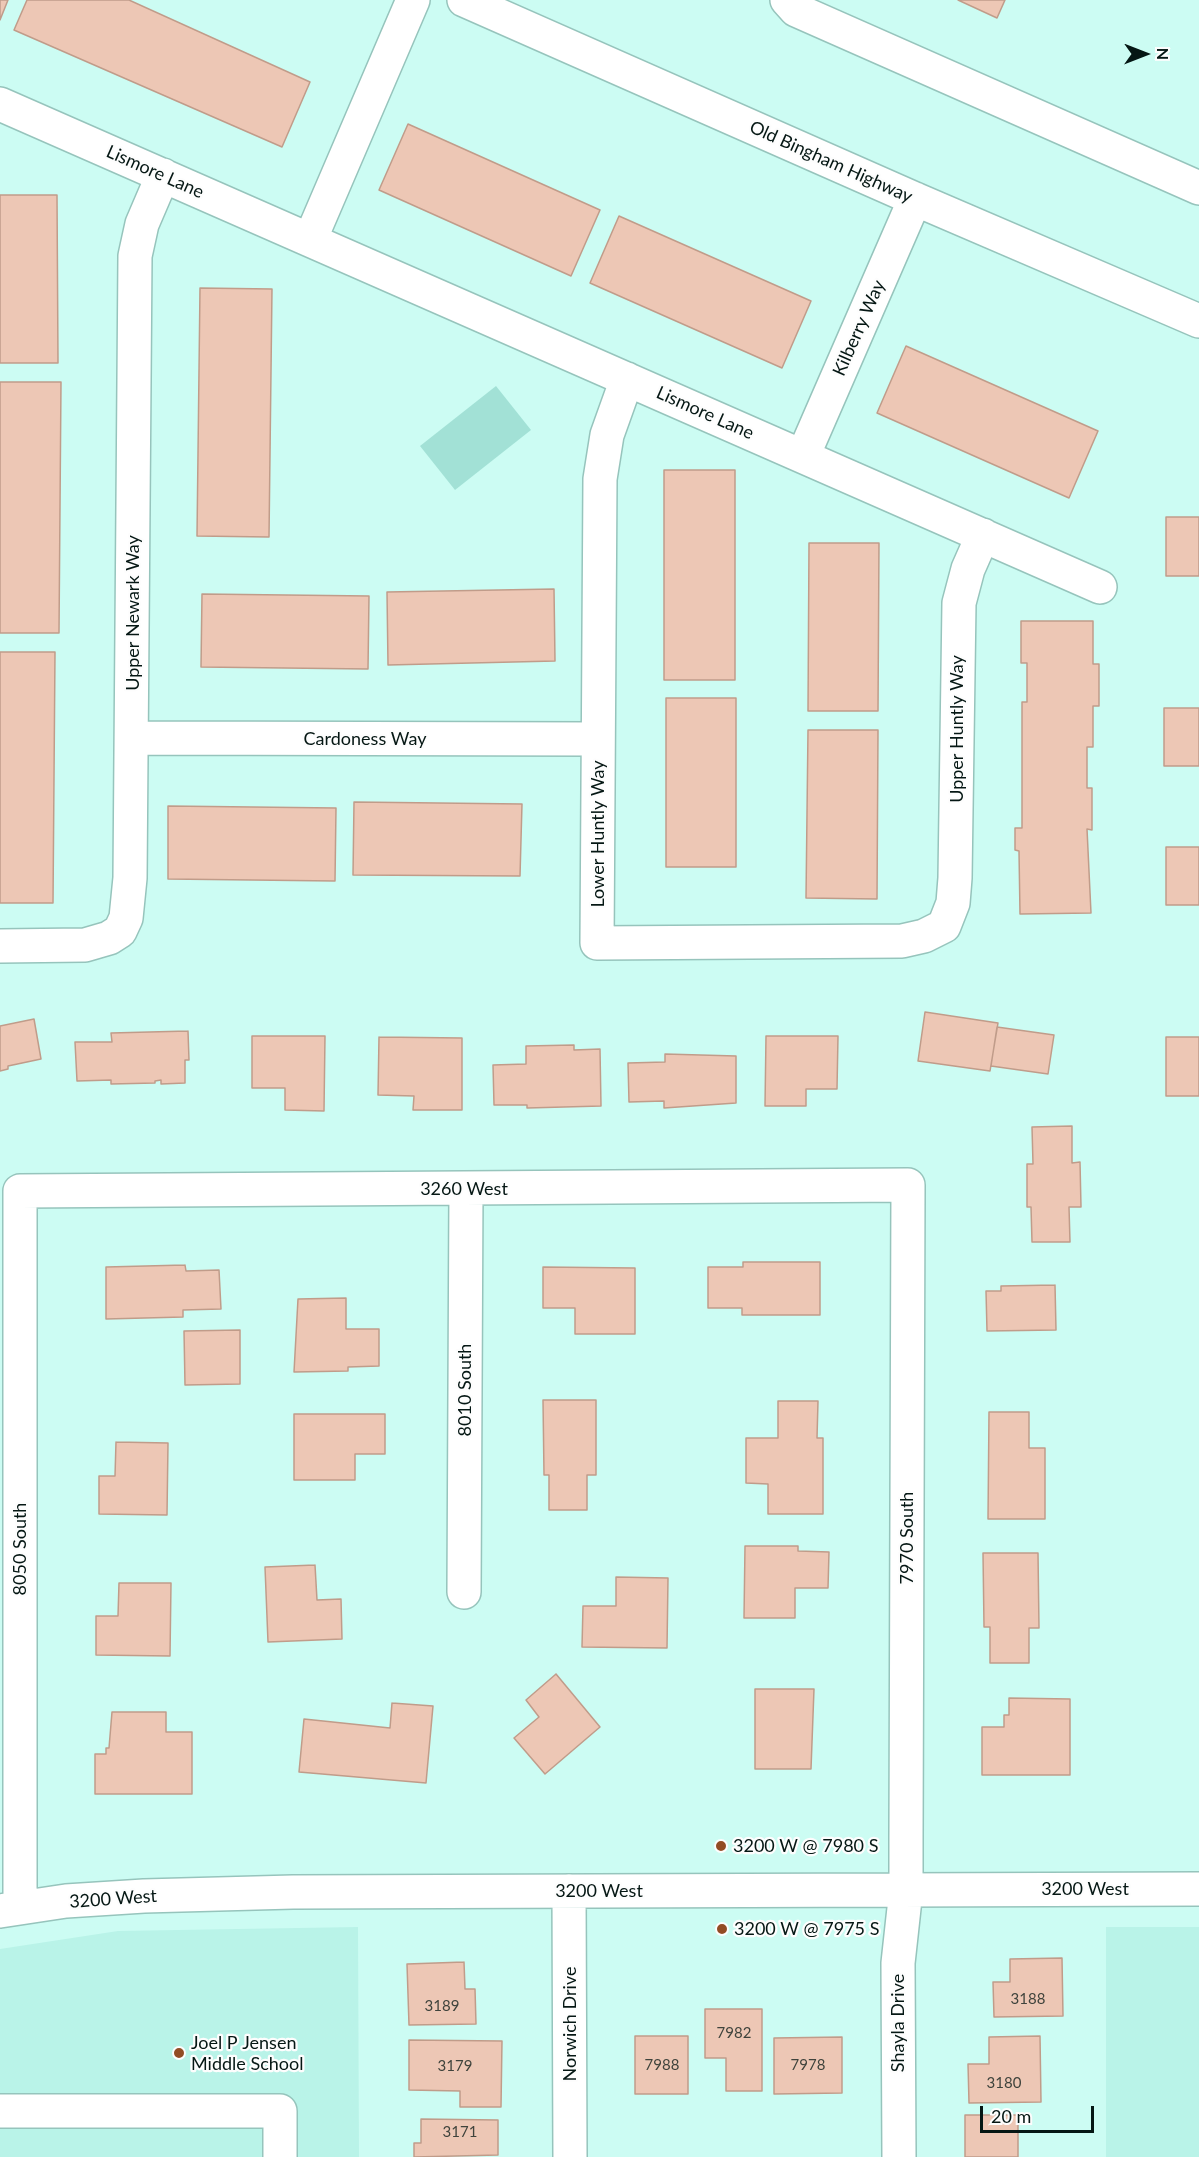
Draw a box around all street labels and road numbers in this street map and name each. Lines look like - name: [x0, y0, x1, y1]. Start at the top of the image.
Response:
- street label: Old Bingham Highway: [746, 116, 916, 208]
- street label: Lismore Lane: [103, 141, 207, 203]
- street label: Kilberry Way: [828, 277, 890, 379]
- street label: Lismore Lane: [653, 382, 757, 444]
- street label: Upper Newark Way: [122, 535, 144, 691]
- street label: Upper Huntly Way: [946, 655, 968, 803]
- street label: Cardoness Way: [304, 728, 426, 750]
- street label: Lower Huntly Way: [587, 760, 609, 908]
- street label: 3260 West: [420, 1178, 508, 1200]
- street label: 8010 South: [454, 1344, 476, 1436]
- street label: 7970 South: [896, 1492, 918, 1584]
- street label: 8050 South: [9, 1503, 31, 1595]
- street label: 3200 West: [1041, 1878, 1129, 1900]
- street label: 3200 West: [555, 1880, 643, 1902]
- street label: 3200 West: [68, 1885, 158, 1913]
- street label: Norwich Drive: [559, 1967, 581, 2081]
- street label: Shayla Drive: [887, 1974, 909, 2072]

